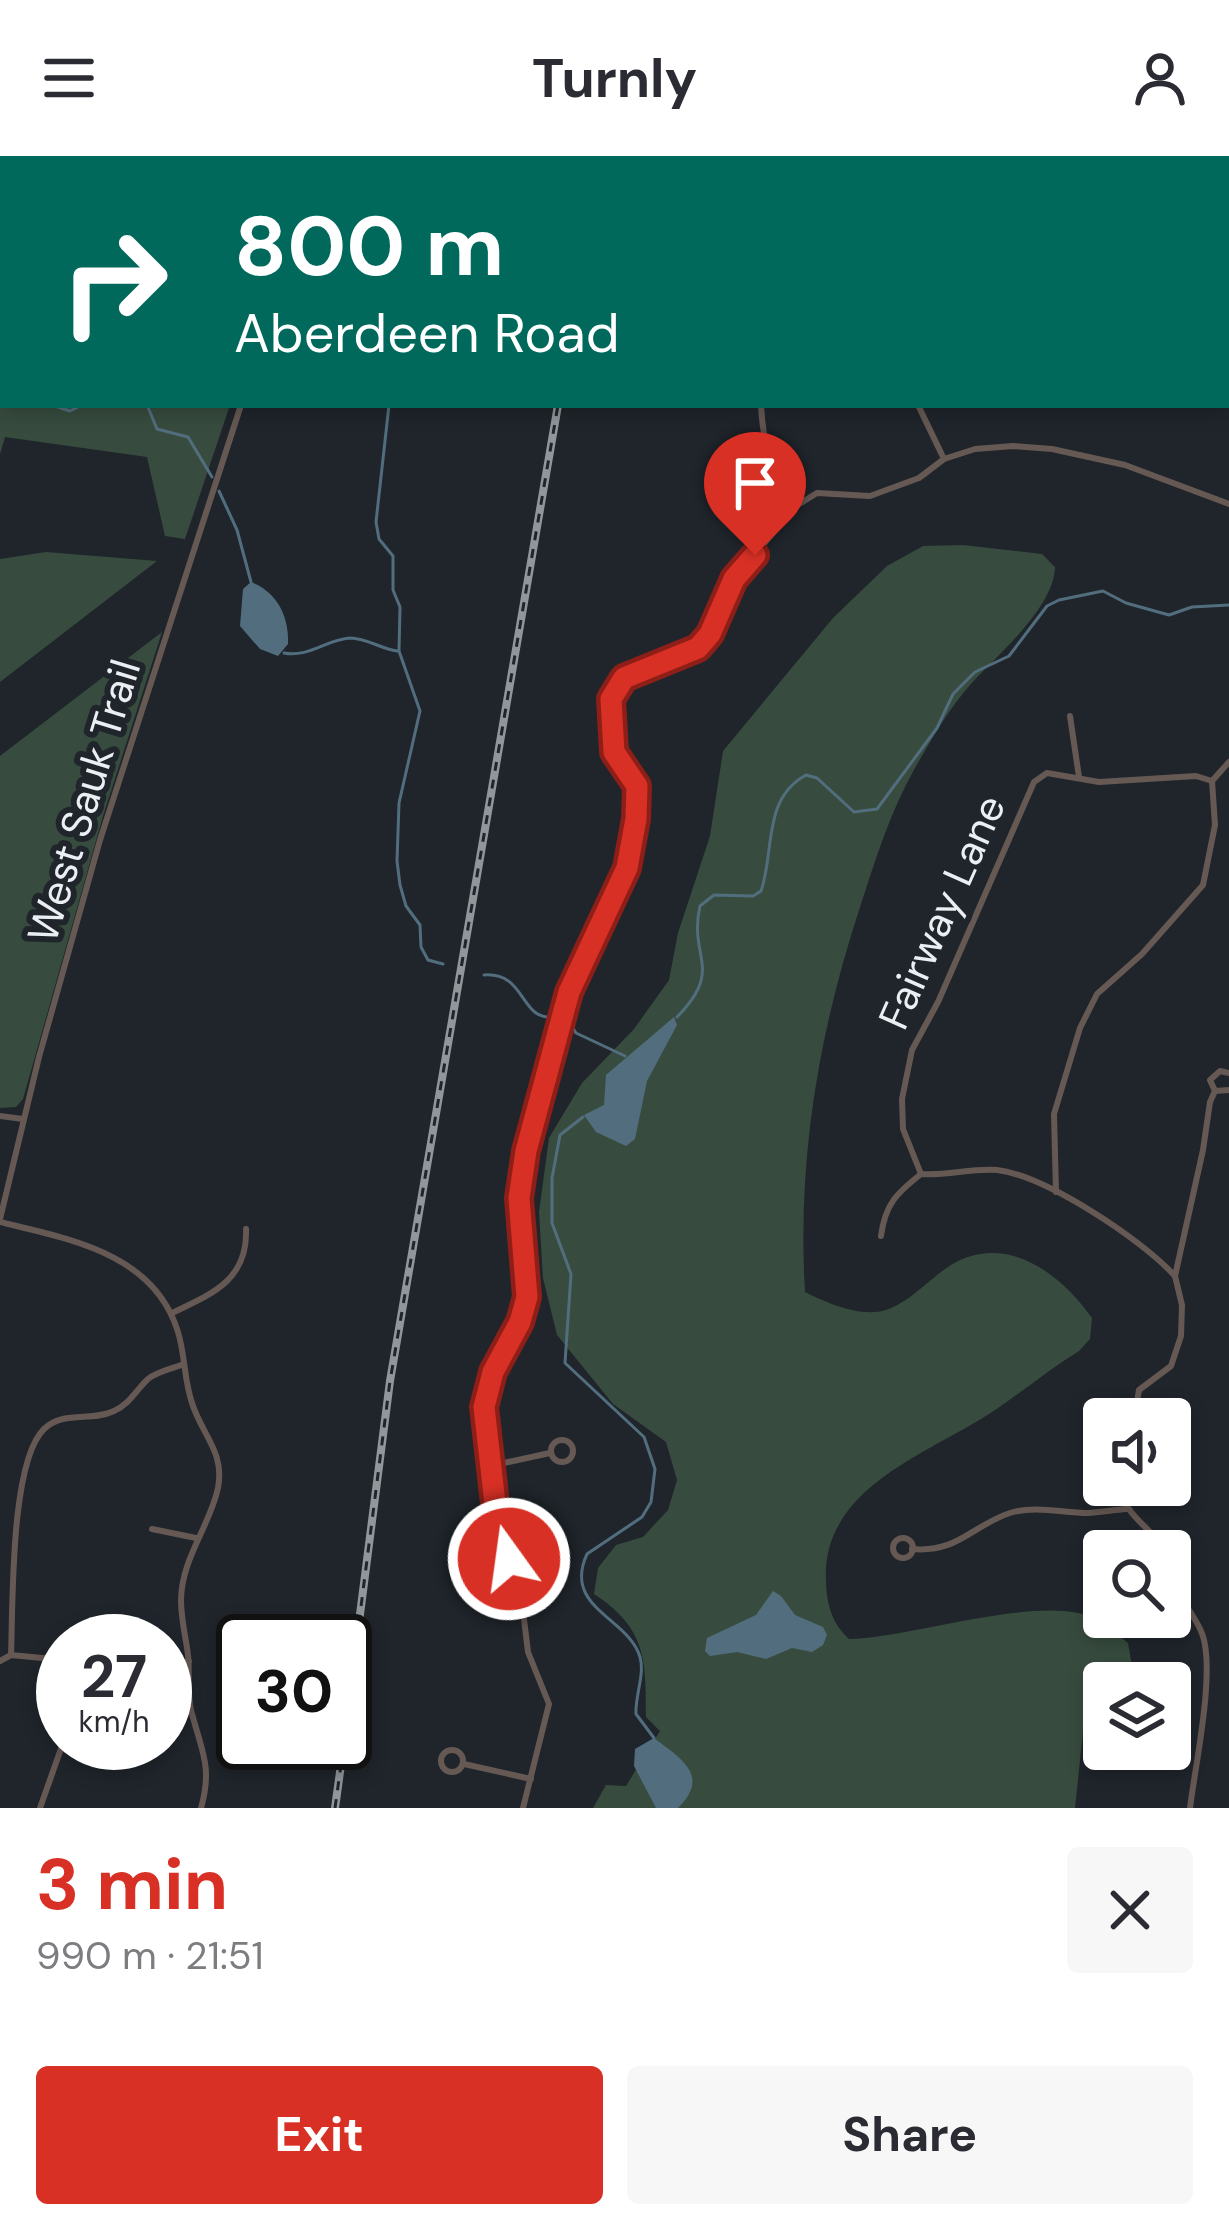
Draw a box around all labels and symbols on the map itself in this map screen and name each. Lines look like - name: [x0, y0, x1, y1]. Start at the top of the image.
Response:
- pin: [704, 432, 806, 555]
- street label: West Sauk Trail: [15, 653, 153, 949]
- street label: Fairway Lane: [866, 786, 1018, 1038]
- position arrow: [446, 1496, 572, 1622]
- speed limit sign: 30: [216, 1614, 372, 1770]

